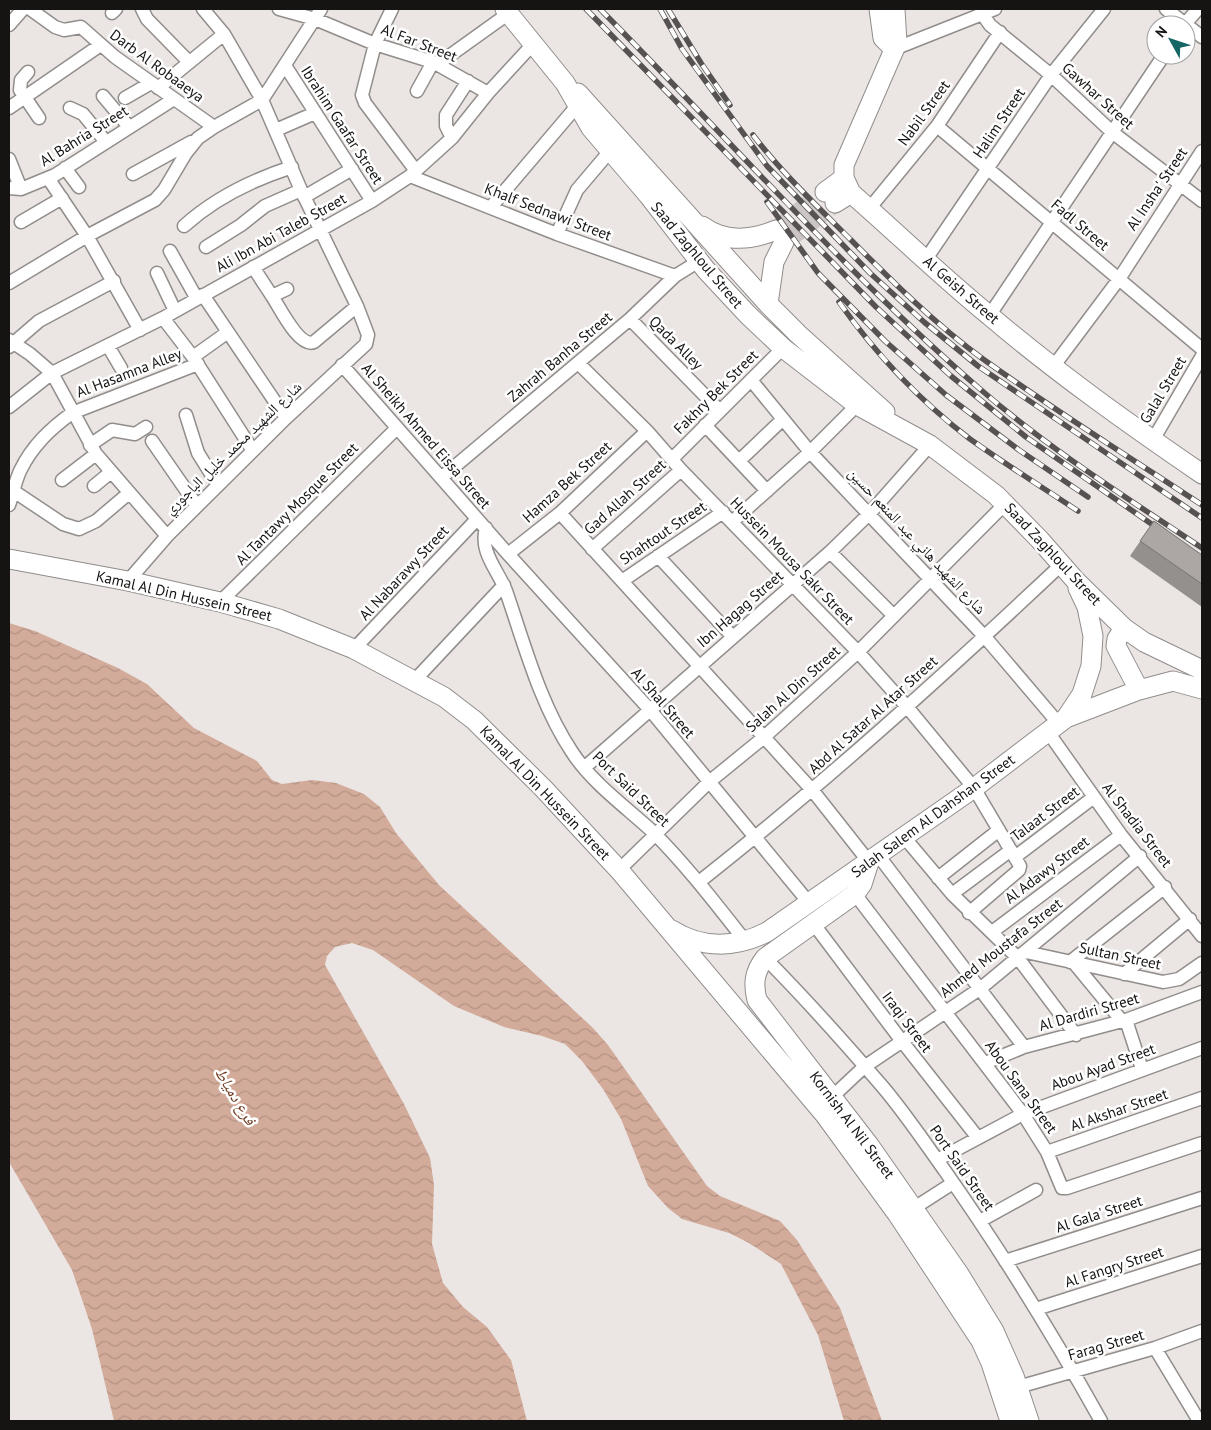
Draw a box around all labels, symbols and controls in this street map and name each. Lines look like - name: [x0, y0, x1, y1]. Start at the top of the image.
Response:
- north arrow: [1146, 15, 1196, 65]
- street label: Al Far Street: [379, 19, 460, 66]
- text: N: [1151, 22, 1171, 41]
- street label: Darb Al Robaaeya: [106, 25, 208, 106]
- street label: Gawhar Street: [1058, 58, 1138, 133]
- street label: Ibrahim Gaafar Street: [297, 62, 388, 187]
- street label: Nabil Street: [893, 76, 954, 149]
- street label: Halim Street: [968, 84, 1029, 161]
- street label: Al Bahria Street: [36, 101, 131, 170]
- street label: Al Insha' Street: [1122, 144, 1191, 234]
- street label: Khalf Sednawi Street: [482, 179, 614, 245]
- street label: Ali Ibn Abi Taleb Street: [212, 189, 349, 276]
- street label: Fadl Street: [1047, 195, 1113, 254]
- street label: Saad Zaghloul Street: [647, 197, 748, 312]
- street label: Al Geish Street: [919, 251, 1003, 328]
- street label: Zahrah Banha Street: [504, 307, 616, 406]
- street label: Qada Alley: [645, 312, 707, 374]
- street label: Al Hasamna Alley: [73, 344, 184, 401]
- street label: Fakhry Bek Street: [669, 345, 762, 438]
- street label: Galal Street: [1135, 353, 1190, 427]
- street label: Al Sheikh Ahmed Eissa Street: [358, 359, 495, 513]
- street label: شارع الشهيد محمد خليل الباجوري: [160, 377, 307, 520]
- street label: Hamza Bek Street: [518, 437, 615, 527]
- street label: Al Tantawy Mosque Street: [231, 438, 362, 569]
- street label: Gad Allah Street: [580, 455, 670, 538]
- street label: شارع الشهيد هاني عبد المنعم حسين: [842, 463, 990, 620]
- street label: Hussein Mousa Sakr Street: [726, 493, 858, 629]
- street label: Shahtout Street: [616, 497, 710, 568]
- street label: Saad Zaghloul Street: [1001, 498, 1106, 609]
- street label: Al Nabarawy Street: [355, 521, 452, 624]
- street label: Kamal Al Din Hussein Street: [94, 566, 274, 625]
- street label: Ibn Hagag Street: [693, 566, 787, 651]
- street label: Salah Al Din Street: [742, 641, 844, 736]
- street label: Abd Al Satar Al Atar Street: [804, 652, 941, 778]
- street label: Al Shal Street: [628, 663, 699, 742]
- street label: Kamal Al Din Hussein Street: [476, 721, 615, 864]
- street label: Port Said Street: [589, 747, 674, 830]
- street label: Salah Salem Al Dahshan Street: [847, 750, 1018, 881]
- street label: Al Shadia Street: [1098, 778, 1176, 871]
- street label: Talaat Street: [1007, 782, 1083, 846]
- street label: Al Adawy Street: [1001, 832, 1093, 908]
- street label: Ahmed Moustafa Street: [936, 894, 1066, 1001]
- street label: Sultan Street: [1077, 938, 1163, 973]
- street label: Iraqi Street: [878, 988, 936, 1056]
- street label: Al Dardiri Street: [1037, 988, 1141, 1035]
- street label: Abou Sana Street: [981, 1036, 1062, 1137]
- street label: Abou Ayad Street: [1048, 1039, 1158, 1094]
- water label: فرع دمياط: [210, 1064, 261, 1130]
- street label: Kornish Al Nil Street: [806, 1067, 899, 1182]
- street label: Al Akshar Street: [1068, 1084, 1170, 1135]
- street label: Port Said Street: [926, 1121, 999, 1214]
- street label: Al Gala' Street: [1053, 1191, 1145, 1236]
- street label: Al Fangry Street: [1062, 1242, 1166, 1291]
- street label: Farag Street: [1066, 1325, 1146, 1364]

